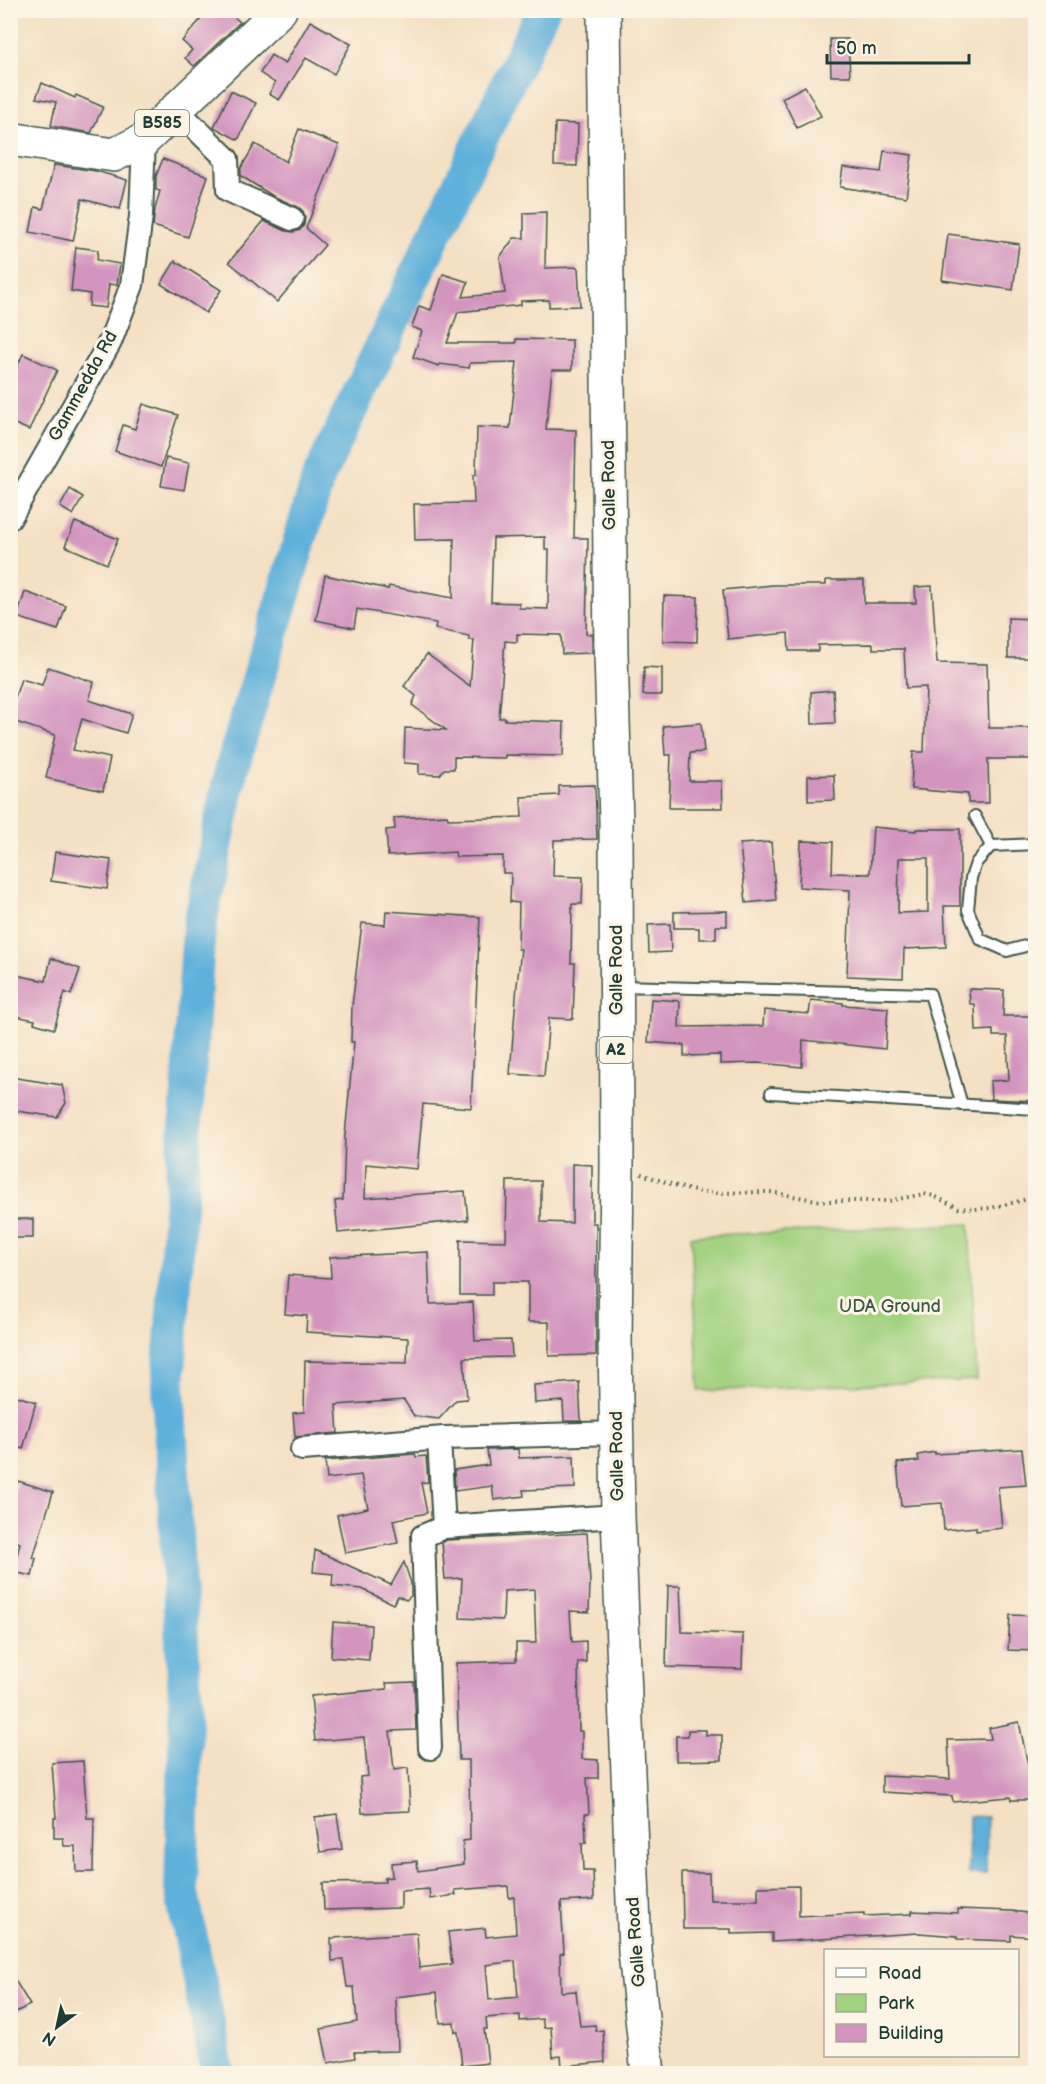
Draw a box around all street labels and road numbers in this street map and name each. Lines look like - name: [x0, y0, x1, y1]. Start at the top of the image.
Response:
- road number: B585: [135, 110, 189, 136]
- street label: Gammedda Rd: [44, 327, 122, 445]
- street label: Galle Road: [598, 439, 620, 531]
- street label: Galle Road: [606, 925, 627, 1015]
- road number: A2: [600, 1037, 632, 1063]
- street label: Galle Road: [606, 1410, 628, 1502]
- street label: Galle Road: [622, 1896, 650, 1988]

